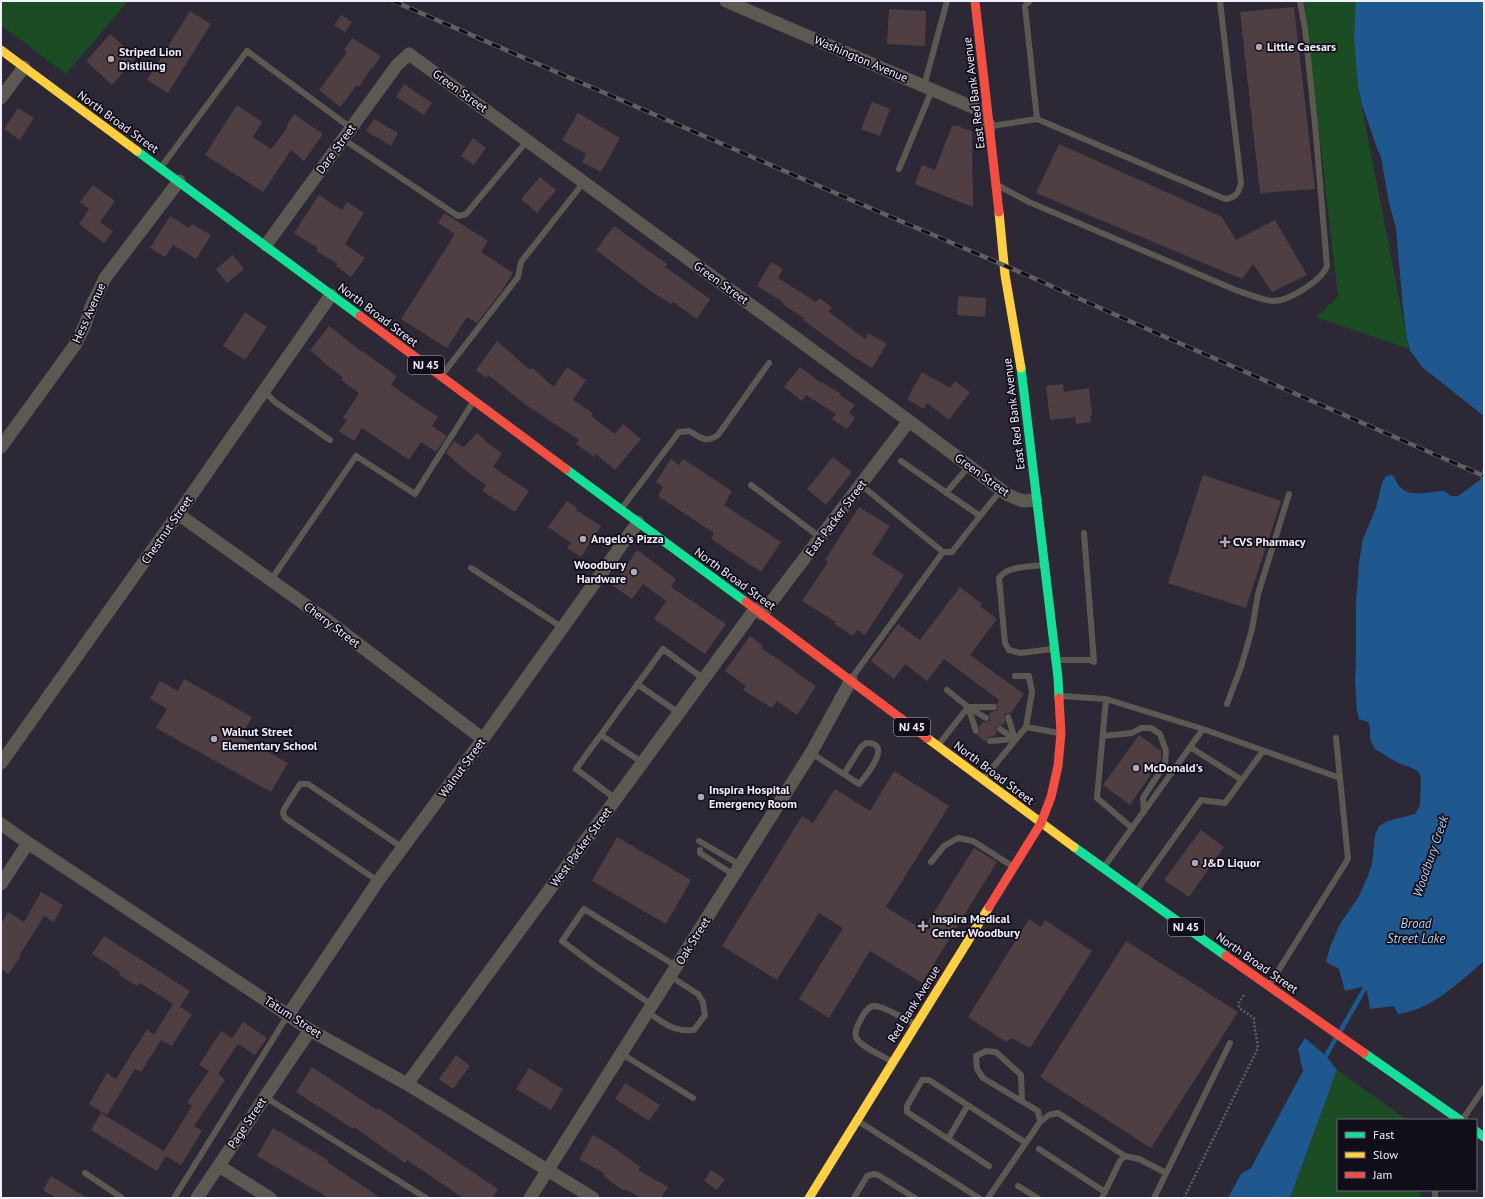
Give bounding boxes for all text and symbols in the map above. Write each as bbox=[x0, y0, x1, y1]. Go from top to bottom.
street label: Washington Avenue bbox=[812, 32, 910, 85]
street label: East Red Bank Avenue bbox=[959, 36, 988, 150]
place label: Little Caesars bbox=[1267, 39, 1336, 54]
marker: Little Caesars bbox=[1254, 42, 1264, 52]
place label: Striped Lion Distilling bbox=[119, 44, 181, 73]
marker: Striped Lion Distilling bbox=[106, 54, 116, 64]
street label: Green Street bbox=[430, 66, 491, 115]
street label: North Broad Street bbox=[75, 87, 162, 156]
street label: Dare Street bbox=[313, 121, 359, 177]
street label: Green Street bbox=[691, 258, 752, 307]
street label: Hess Avenue bbox=[69, 280, 109, 345]
street label: North Broad Street bbox=[335, 280, 421, 350]
road number: NJ 45 bbox=[408, 356, 444, 374]
street label: East Red Bank Avenue bbox=[999, 357, 1028, 471]
street label: Green Street bbox=[952, 450, 1013, 499]
street label: East Packer Street bbox=[802, 476, 869, 559]
street label: Chestnut Street bbox=[138, 493, 196, 567]
place label: Angelo's Pizza bbox=[591, 531, 664, 546]
marker: Angelo's Pizza bbox=[578, 534, 588, 544]
place label: CVS Pharmacy bbox=[1233, 534, 1306, 549]
marker: CVS Pharmacy bbox=[1220, 537, 1230, 547]
street label: North Broad Street bbox=[692, 544, 779, 613]
place label: Woodbury Hardware bbox=[574, 557, 626, 586]
marker: Woodbury Hardware bbox=[629, 567, 639, 577]
street label: Cherry Street bbox=[301, 599, 363, 651]
road number: NJ 45 bbox=[894, 718, 930, 736]
place label: Walnut Street Elementary School bbox=[222, 724, 318, 753]
marker: Walnut Street Elementary School bbox=[209, 734, 219, 744]
street label: Walnut Street bbox=[435, 735, 488, 800]
street label: North Broad Street bbox=[951, 738, 1037, 808]
place label: McDonald's bbox=[1144, 760, 1203, 775]
marker: McDonald's bbox=[1131, 763, 1141, 773]
place label: Inspira Hospital Emergency Room bbox=[709, 782, 797, 811]
marker: Inspira Hospital Emergency Room bbox=[696, 792, 706, 802]
street label: West Packer Street bbox=[547, 804, 615, 890]
water label: Woodbury Creek bbox=[1409, 812, 1453, 899]
place label: J&D Liquor bbox=[1202, 855, 1261, 870]
marker: J&D Liquor bbox=[1190, 858, 1200, 868]
place label: Inspira Medical Center Woodbury bbox=[932, 911, 1020, 940]
street label: Oak Street bbox=[672, 914, 713, 967]
water label: Broad Street Lake bbox=[1387, 915, 1445, 947]
road number: NJ 45 bbox=[1168, 918, 1204, 936]
marker: Inspira Medical Center Woodbury bbox=[917, 920, 929, 932]
street label: North Broad Street bbox=[1213, 929, 1301, 996]
street label: Red Bank Avenue bbox=[884, 963, 943, 1045]
street label: Tatum Street bbox=[262, 992, 325, 1041]
street label: Page Street bbox=[224, 1094, 269, 1151]
legend bbox=[1337, 1119, 1477, 1191]
text: Fast bbox=[1373, 1127, 1394, 1142]
text: Slow bbox=[1373, 1147, 1398, 1162]
text: Jam bbox=[1372, 1167, 1392, 1182]

